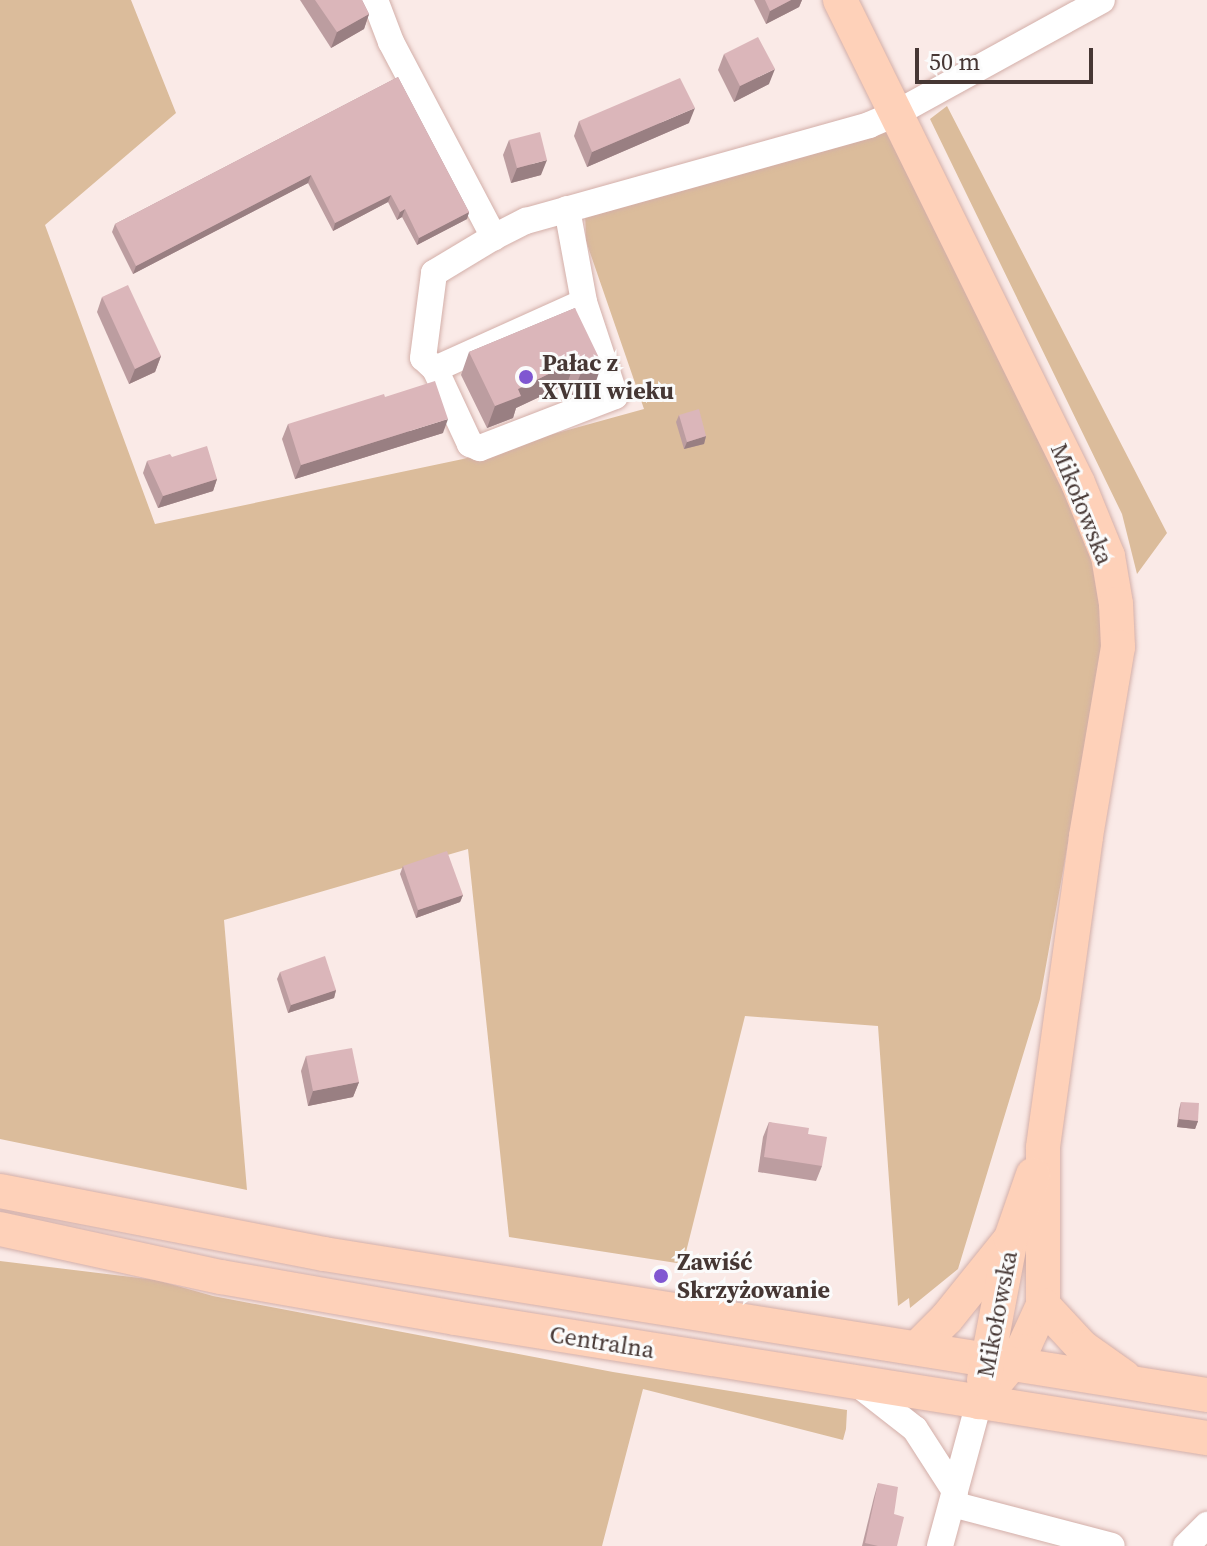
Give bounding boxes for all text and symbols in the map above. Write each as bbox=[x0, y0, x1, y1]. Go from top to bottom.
scale bar bbox=[919, 32, 1097, 82]
text: 50 m bbox=[929, 45, 980, 78]
place label: Pałac z XVIII wieku bbox=[542, 349, 674, 405]
marker: Pałac z XVIII wieku bbox=[517, 368, 535, 386]
street label: Mikołowska bbox=[1045, 439, 1119, 569]
place label: Zawiść Skrzyżowanie bbox=[677, 1248, 830, 1304]
street label: Mikołowska bbox=[971, 1248, 1023, 1380]
marker: Zawiść Skrzyżowanie bbox=[652, 1267, 670, 1285]
street label: Centralna bbox=[548, 1320, 656, 1364]

